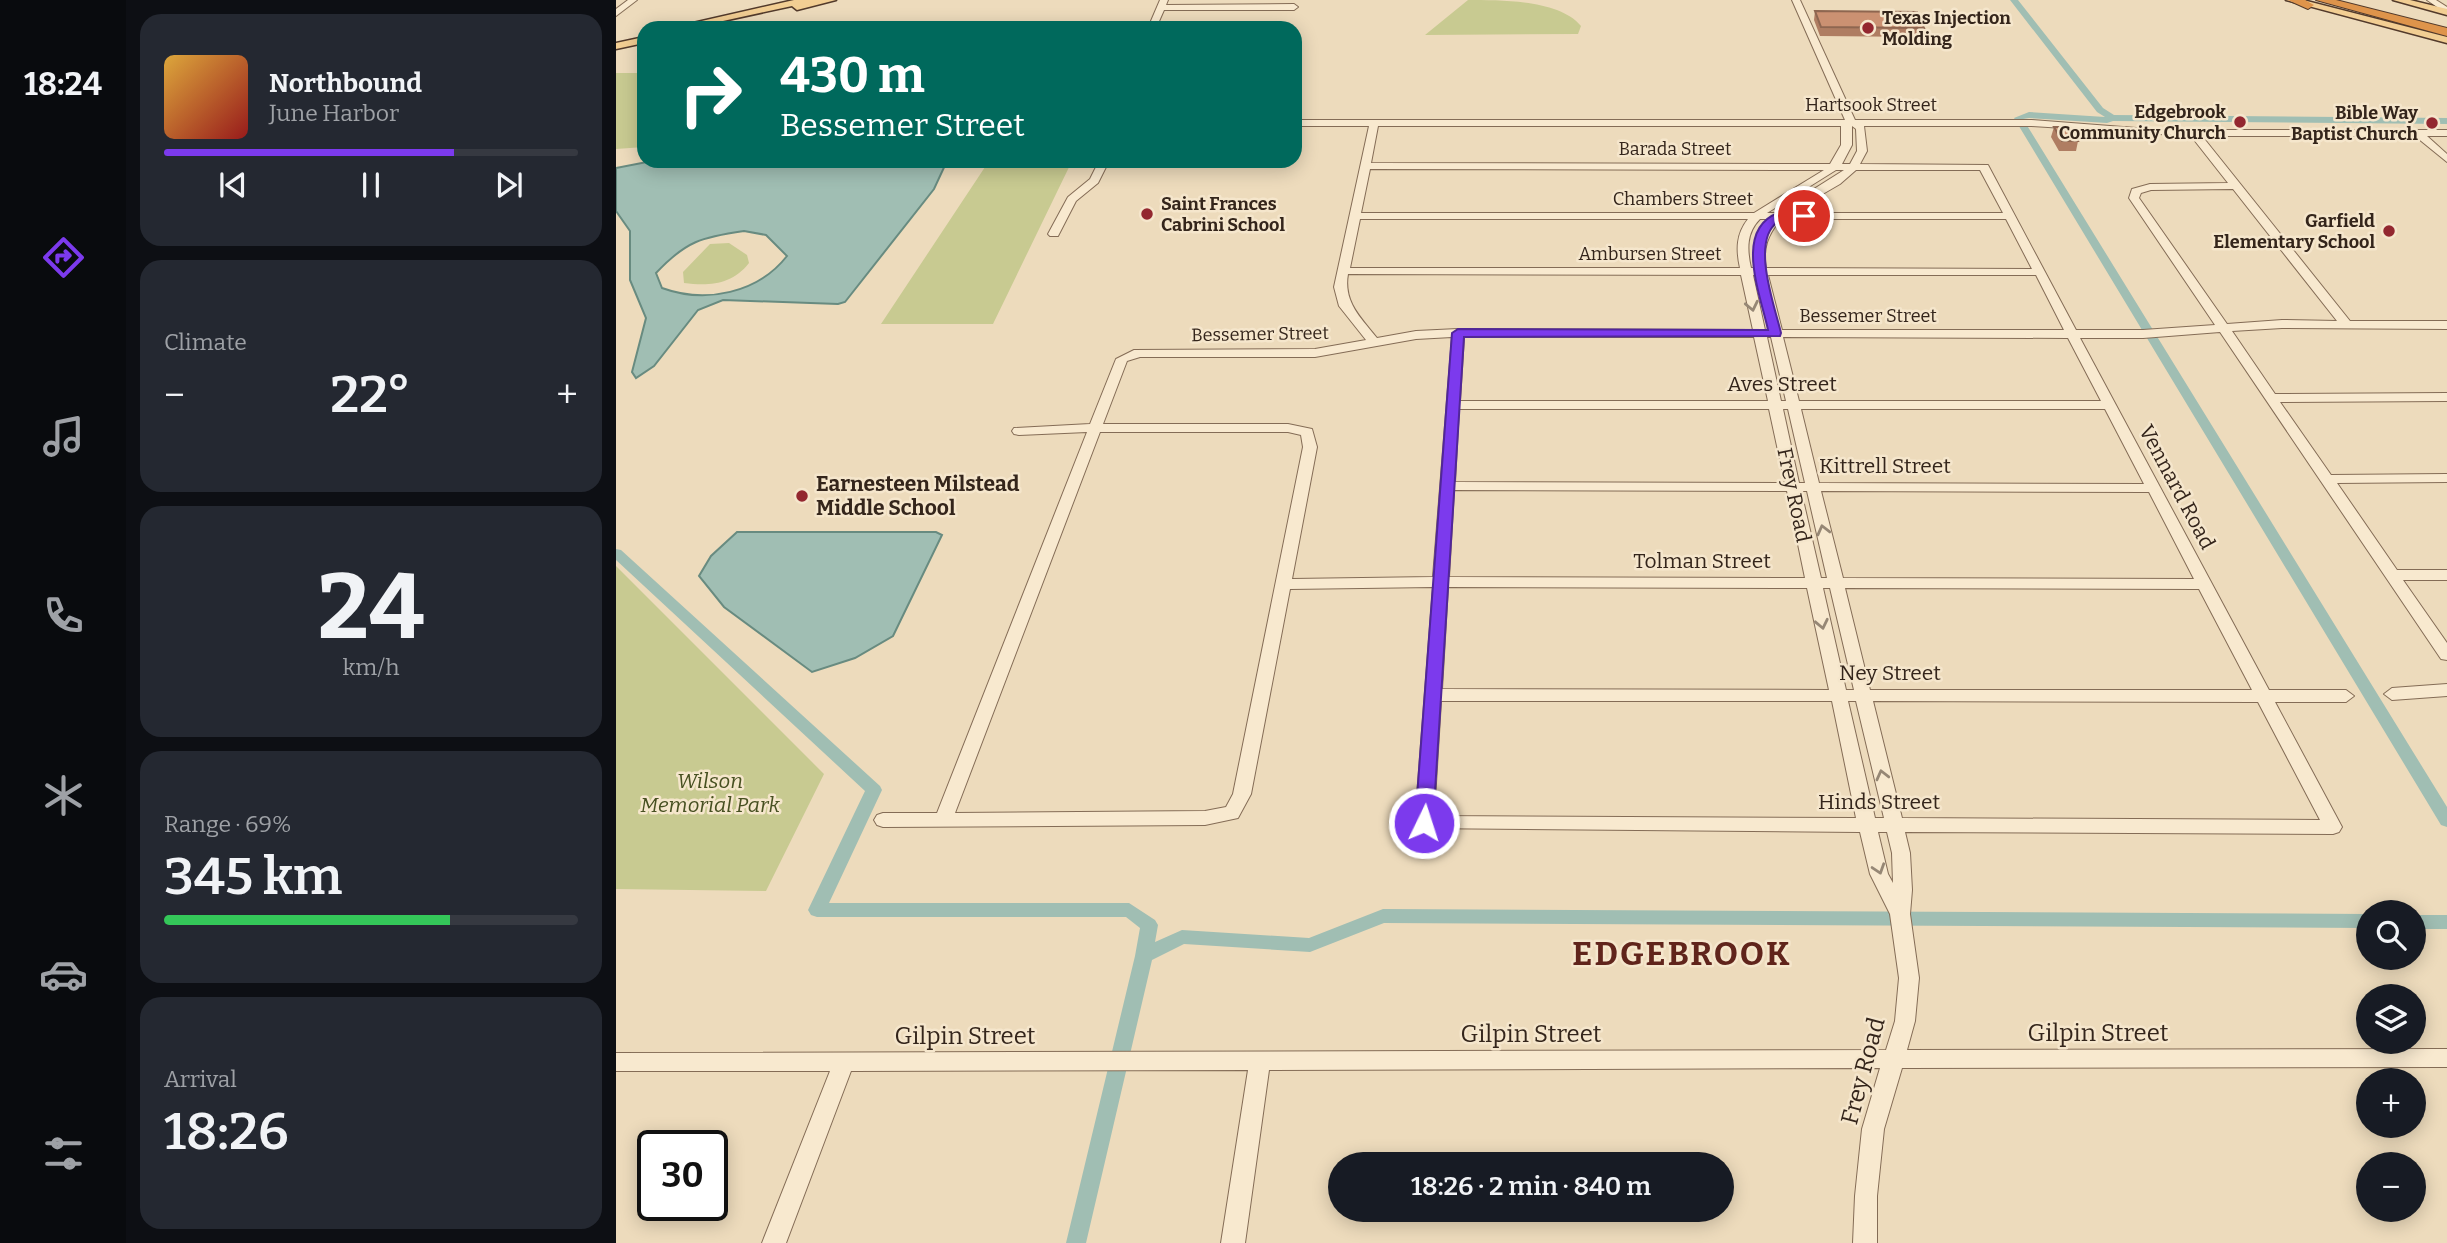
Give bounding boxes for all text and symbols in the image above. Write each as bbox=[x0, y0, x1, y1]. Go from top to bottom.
place label: Texas Injection Molding bbox=[1882, 7, 2011, 50]
marker: Texas Injection Molding bbox=[1860, 20, 1876, 36]
text: 430 m bbox=[780, 46, 925, 105]
icon: right bbox=[665, 49, 756, 140]
text: 18:24 bbox=[24, 65, 102, 103]
text: Northbound bbox=[269, 68, 422, 99]
street label: Hartsook Street bbox=[1805, 94, 1938, 116]
text: June Harbor bbox=[269, 99, 399, 127]
place label: Edgebrook Community Church bbox=[2059, 101, 2227, 144]
place label: Bible Way Baptist Church bbox=[2291, 102, 2419, 145]
text: Bessemer Street bbox=[780, 106, 1025, 144]
marker: Edgebrook Community Church bbox=[2232, 114, 2248, 130]
marker: Bible Way Baptist Church bbox=[2424, 115, 2440, 131]
street label: Barada Street bbox=[1619, 138, 1732, 160]
icon: previous bbox=[214, 166, 252, 204]
icon: pause bbox=[352, 166, 390, 204]
icon: next bbox=[490, 166, 528, 204]
pin bbox=[1774, 186, 1834, 246]
street label: Chambers Street bbox=[1613, 188, 1754, 210]
place label: Saint Frances Cabrini School bbox=[1161, 193, 1285, 236]
icon: arrive bbox=[1785, 197, 1823, 235]
marker: Saint Frances Cabrini School bbox=[1139, 206, 1155, 222]
place label: Garfield Elementary School bbox=[2213, 210, 2375, 253]
marker: Garfield Elementary School bbox=[2381, 223, 2397, 239]
icon: directions bbox=[39, 233, 88, 282]
street label: Ambursen Street bbox=[1578, 243, 1722, 265]
one-way arrow bbox=[1744, 300, 1758, 312]
street label: Bessemer Street bbox=[1799, 305, 1937, 327]
street label: Bessemer Street bbox=[1191, 322, 1330, 346]
text: Climate bbox=[164, 328, 247, 356]
text: 22° bbox=[330, 363, 411, 426]
street label: Aves Street bbox=[1727, 371, 1837, 397]
text: − bbox=[164, 372, 185, 418]
text: + bbox=[556, 372, 578, 418]
icon: music bbox=[39, 412, 88, 461]
street label: Vennard Road bbox=[2133, 420, 2221, 554]
street label: Frey Road bbox=[1771, 445, 1817, 545]
street label: Kittrell Street bbox=[1819, 453, 1951, 479]
place label: Earnesteen Milstead Middle School bbox=[816, 471, 1020, 521]
marker: Earnesteen Milstead Middle School bbox=[794, 488, 810, 504]
one-way arrow bbox=[1817, 524, 1831, 536]
street label: Tolman Street bbox=[1633, 548, 1771, 574]
text: 24 bbox=[318, 553, 424, 662]
icon: phone bbox=[39, 591, 88, 640]
one-way arrow bbox=[1814, 618, 1829, 630]
text: km/h bbox=[343, 653, 399, 681]
street label: Ney Street bbox=[1839, 660, 1941, 686]
park label: Wilson Memorial Park bbox=[640, 768, 780, 818]
one-way arrow bbox=[1876, 769, 1890, 781]
icon: climate bbox=[39, 771, 88, 820]
position arrow bbox=[1387, 786, 1461, 860]
street label: Hinds Street bbox=[1818, 789, 1941, 815]
text: Range · 69% bbox=[164, 810, 292, 838]
text: 345 km bbox=[164, 845, 342, 908]
one-way arrow bbox=[1870, 863, 1885, 875]
map controls bbox=[2356, 900, 2426, 1222]
button: search bbox=[2356, 900, 2426, 970]
district label: EDGEBROOK bbox=[1572, 934, 1792, 974]
icon: car bbox=[39, 950, 88, 999]
button: layers bbox=[2356, 984, 2426, 1054]
street label: Frey Road bbox=[1835, 1014, 1891, 1128]
street label: Gilpin Street bbox=[2028, 1019, 2169, 1047]
street label: Gilpin Street bbox=[1461, 1020, 1602, 1048]
street label: Gilpin Street bbox=[895, 1022, 1036, 1050]
text: Arrival bbox=[164, 1065, 237, 1093]
button: + bbox=[2356, 1068, 2426, 1138]
text: 18:26 bbox=[164, 1100, 289, 1163]
icon: filters bbox=[39, 1129, 88, 1178]
speed limit sign: 30 bbox=[637, 1130, 728, 1221]
button: − bbox=[2356, 1152, 2426, 1222]
text: 18:26 · 2 min · 840 m bbox=[1411, 1171, 1651, 1202]

